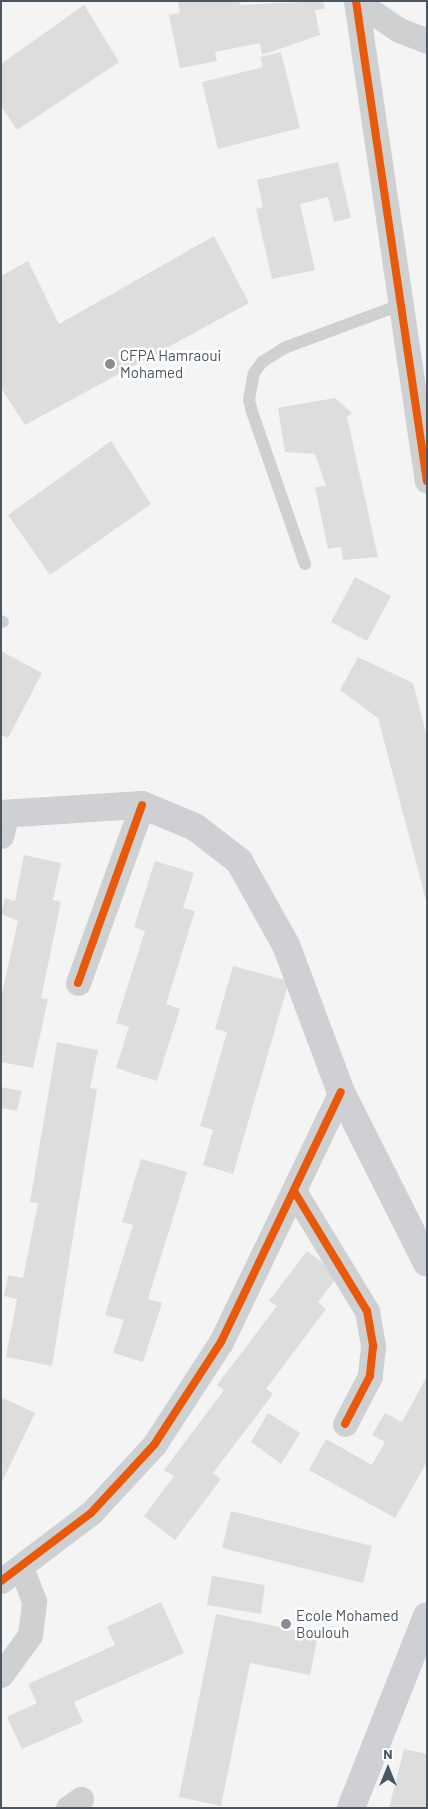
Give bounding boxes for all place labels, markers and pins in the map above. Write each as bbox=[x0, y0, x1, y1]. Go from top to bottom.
place label: CFPA Hamraoui Mohamed bbox=[120, 346, 221, 381]
marker: CFPA Hamraoui Mohamed bbox=[104, 358, 116, 370]
place label: Ecole Mohamed Boulouh bbox=[296, 1606, 399, 1641]
marker: Ecole Mohamed Boulouh bbox=[280, 1618, 292, 1630]

